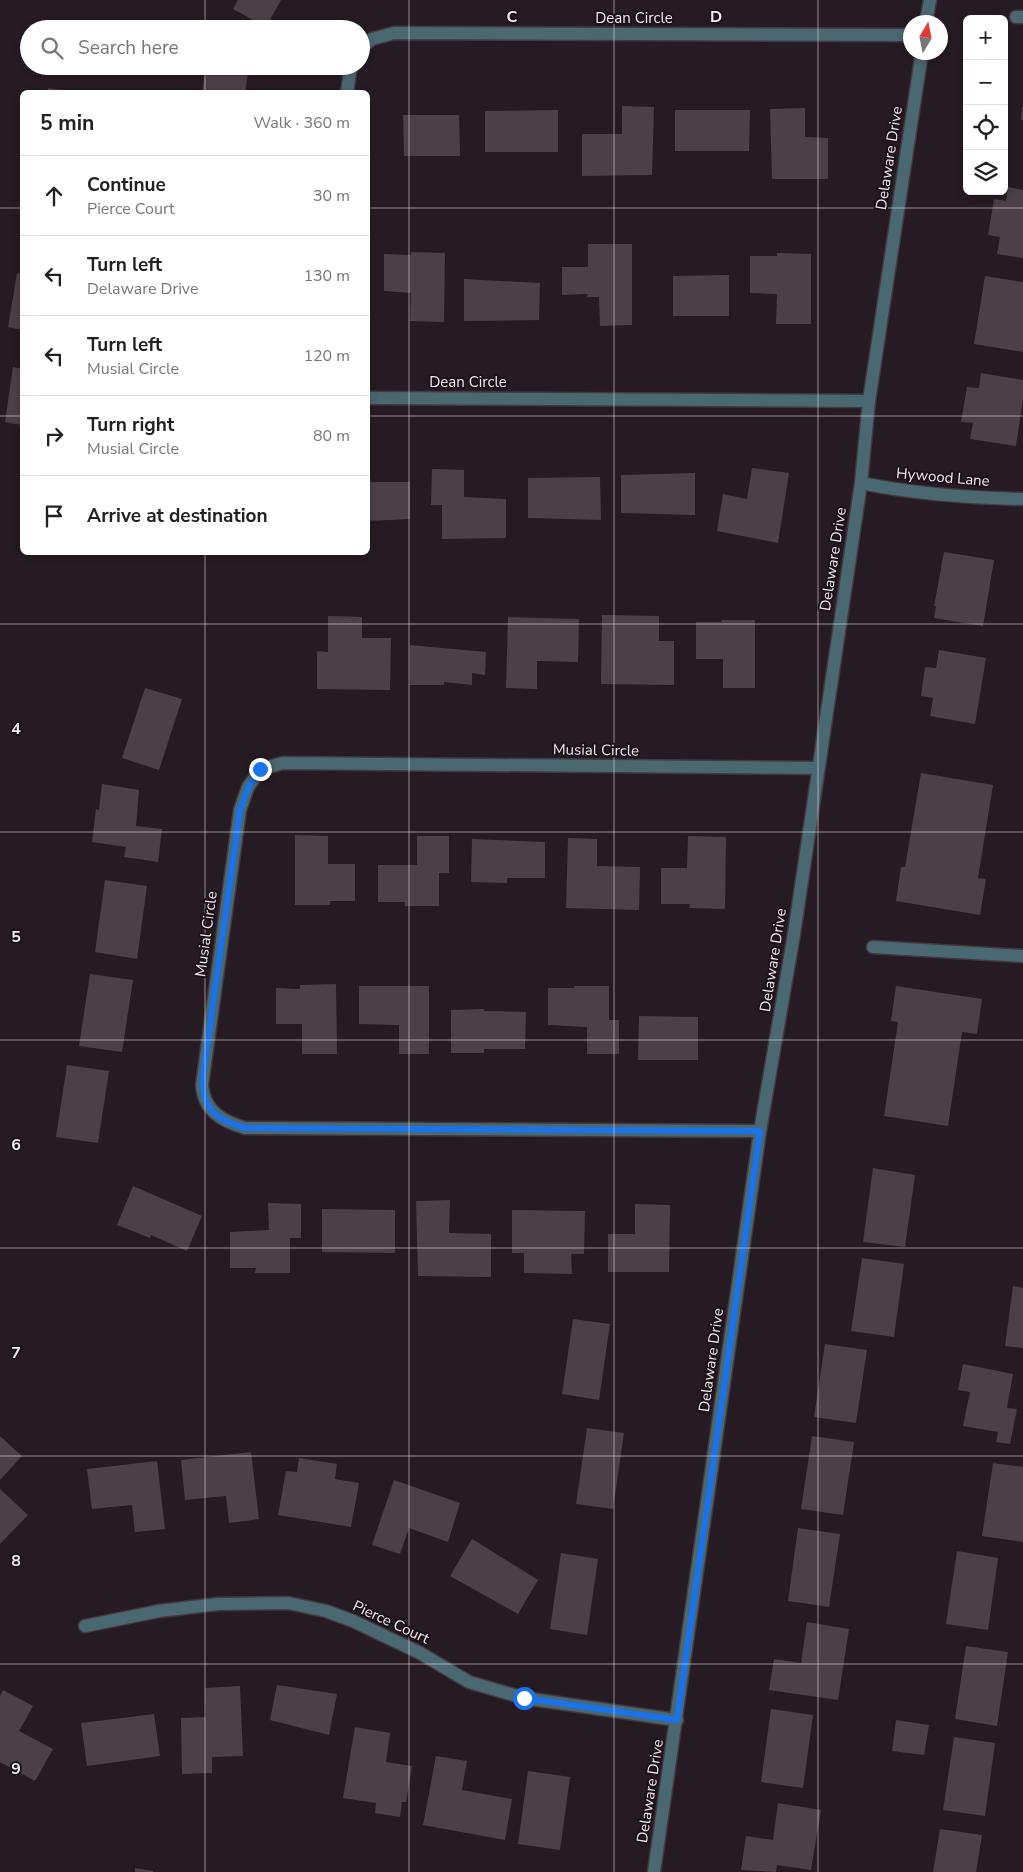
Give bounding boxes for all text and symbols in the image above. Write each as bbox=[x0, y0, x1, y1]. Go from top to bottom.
text: C bbox=[507, 6, 518, 28]
text: D bbox=[710, 6, 722, 28]
street label: Dean Circle bbox=[595, 8, 673, 28]
north arrow bbox=[903, 15, 948, 60]
map controls bbox=[963, 15, 1008, 195]
button: + bbox=[963, 15, 1008, 60]
search box bbox=[20, 20, 370, 75]
icon: search bbox=[38, 34, 66, 62]
text: Search here bbox=[78, 35, 179, 61]
button: − bbox=[963, 60, 1008, 105]
street label: Delaware Drive bbox=[871, 105, 907, 211]
button: locate bbox=[963, 105, 1008, 150]
text: 5 min bbox=[40, 109, 94, 137]
text: Walk · 360 m bbox=[254, 112, 350, 134]
button: layers bbox=[963, 150, 1008, 195]
text: Continue bbox=[87, 172, 166, 198]
icon: ahead bbox=[40, 182, 68, 210]
text: 30 m bbox=[313, 185, 350, 207]
text: Pierce Court bbox=[87, 198, 175, 220]
text: Turn left bbox=[87, 252, 162, 278]
icon: left bbox=[40, 262, 68, 290]
text: 130 m bbox=[303, 265, 350, 287]
text: Delaware Drive bbox=[87, 278, 199, 300]
text: Turn left bbox=[87, 332, 162, 358]
icon: left bbox=[40, 342, 68, 370]
text: 120 m bbox=[303, 345, 350, 367]
text: Musial Circle bbox=[87, 358, 179, 380]
street label: Dean Circle bbox=[429, 372, 507, 392]
text: Turn right bbox=[87, 412, 174, 438]
icon: right bbox=[40, 422, 68, 450]
text: 80 m bbox=[313, 425, 350, 447]
text: Musial Circle bbox=[87, 438, 179, 460]
street label: Hywood Lane bbox=[895, 463, 991, 491]
icon: arrive bbox=[40, 502, 68, 530]
text: Arrive at destination bbox=[87, 503, 268, 529]
street label: Delaware Drive bbox=[815, 506, 851, 612]
text: 4 bbox=[11, 718, 21, 740]
street label: Musial Circle bbox=[553, 739, 639, 761]
route end bbox=[249, 758, 272, 781]
street label: Musial Circle bbox=[190, 890, 222, 978]
street label: Delaware Drive bbox=[755, 907, 791, 1013]
text: 5 bbox=[11, 926, 21, 948]
text: 6 bbox=[11, 1134, 21, 1156]
street label: Delaware Drive bbox=[694, 1307, 728, 1413]
text: 7 bbox=[11, 1342, 21, 1364]
text: 8 bbox=[11, 1550, 21, 1572]
street label: Pierce Court bbox=[350, 1596, 433, 1649]
route start bbox=[513, 1687, 536, 1710]
street label: Delaware Drive bbox=[632, 1738, 668, 1844]
text: 9 bbox=[11, 1758, 21, 1780]

